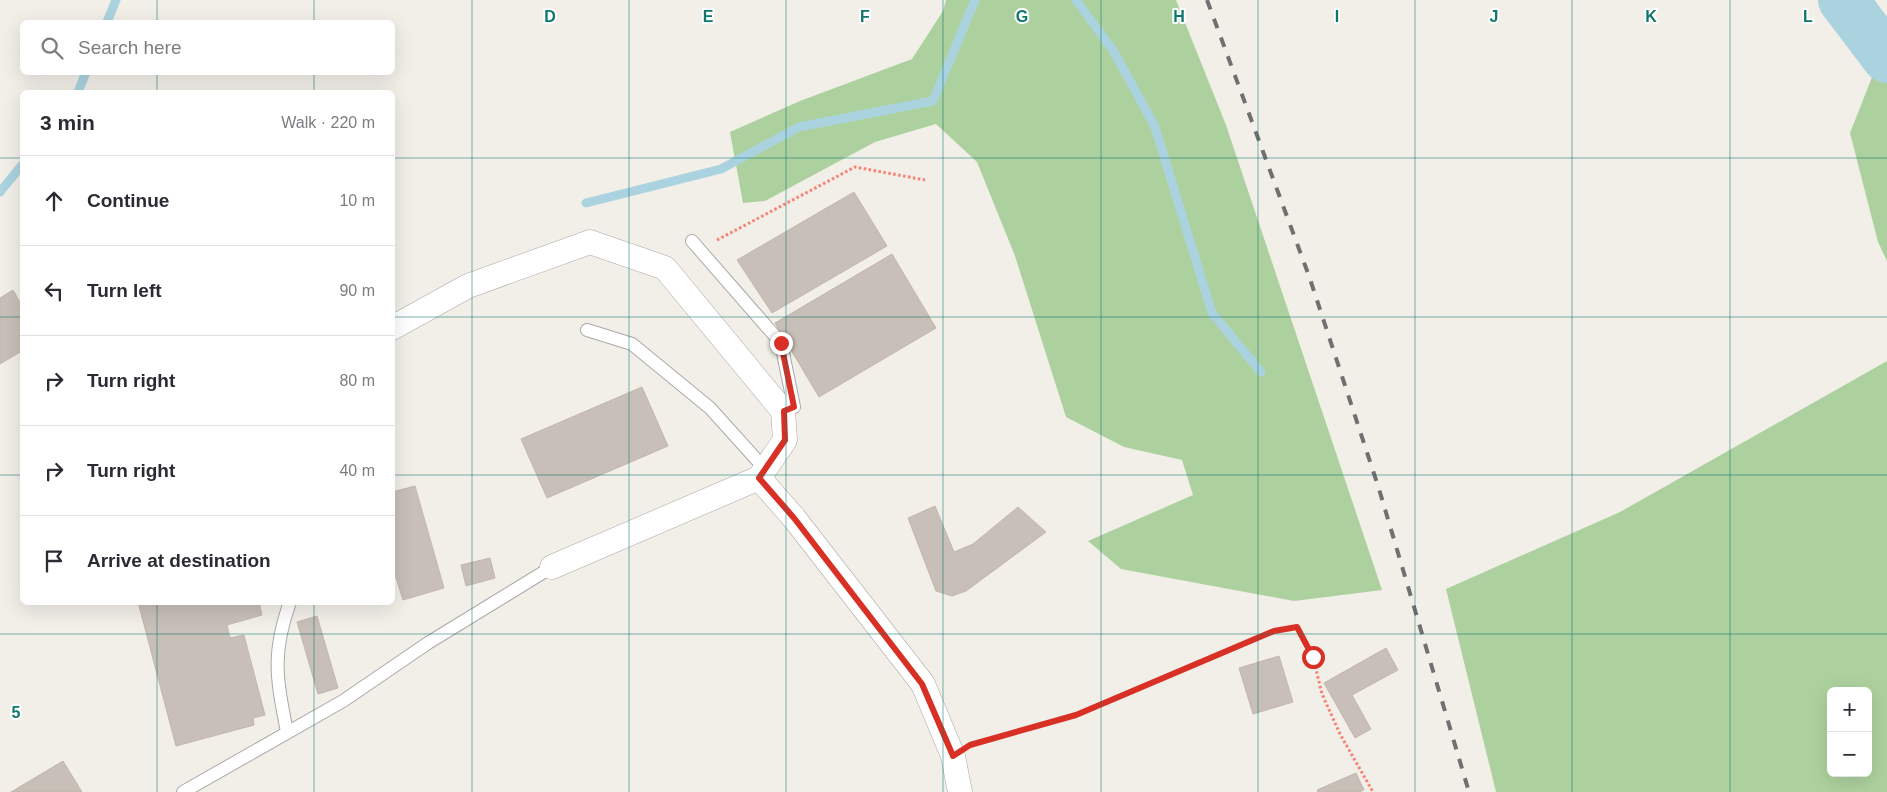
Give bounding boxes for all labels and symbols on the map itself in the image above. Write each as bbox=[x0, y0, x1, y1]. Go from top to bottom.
text: D bbox=[544, 8, 556, 25]
text: E bbox=[703, 8, 714, 25]
text: F bbox=[860, 8, 870, 25]
text: G bbox=[1016, 8, 1028, 25]
text: H bbox=[1173, 8, 1185, 25]
text: I bbox=[1335, 8, 1339, 25]
text: J bbox=[1490, 8, 1498, 25]
text: K bbox=[1645, 8, 1657, 25]
text: L bbox=[1803, 8, 1813, 25]
route end bbox=[770, 332, 793, 355]
route start bbox=[1302, 646, 1325, 669]
text: 5 bbox=[12, 704, 21, 721]

